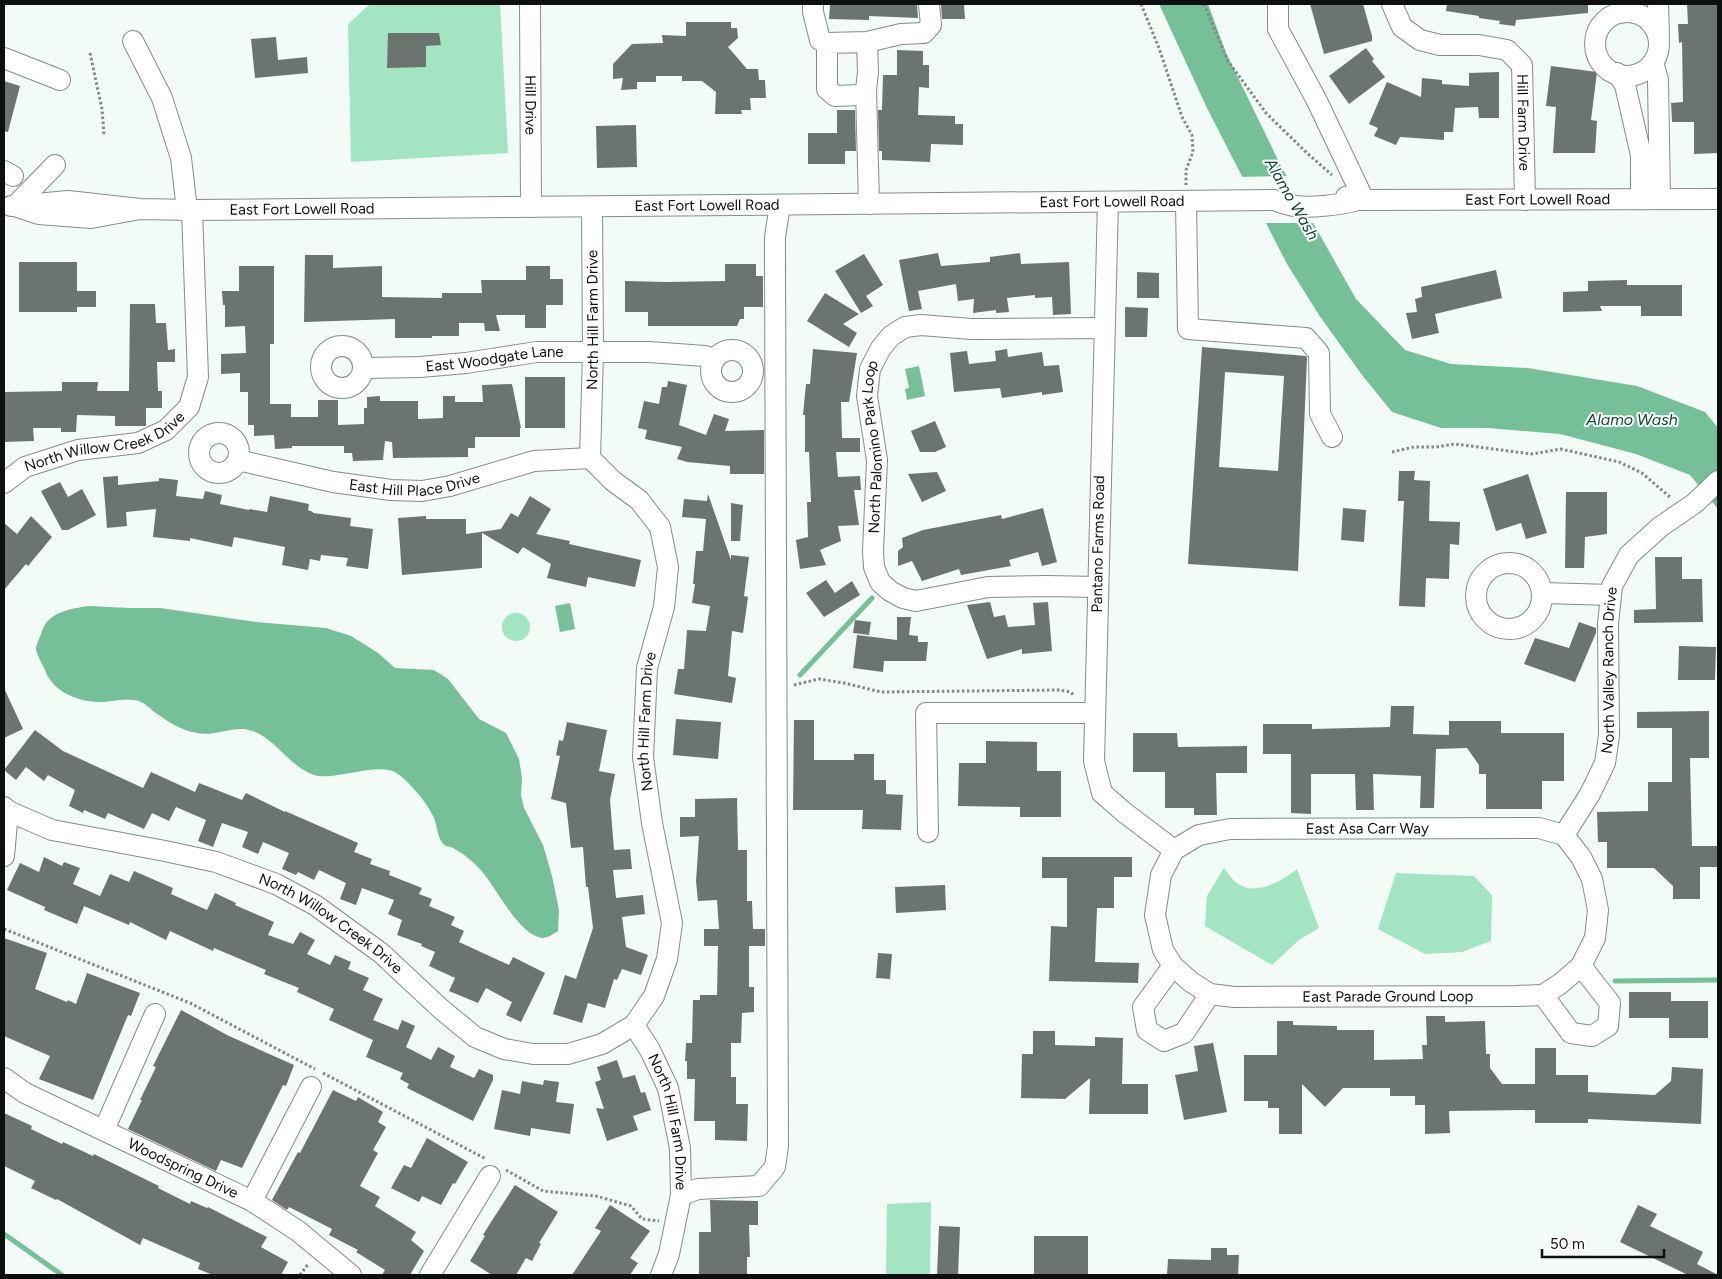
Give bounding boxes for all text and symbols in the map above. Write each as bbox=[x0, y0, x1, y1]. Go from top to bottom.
street label: Hill Farm Drive bbox=[1513, 74, 1533, 171]
street label: Hill Drive bbox=[521, 75, 540, 135]
water label: Alamo Wash bbox=[1260, 154, 1323, 243]
street label: East Fort Lowell Road bbox=[1465, 190, 1610, 209]
street label: East Fort Lowell Road bbox=[1039, 192, 1185, 211]
street label: East Fort Lowell Road bbox=[634, 196, 780, 215]
street label: East Fort Lowell Road bbox=[229, 199, 375, 219]
street label: North Hill Farm Drive bbox=[583, 250, 602, 390]
street label: East Woodgate Lane bbox=[425, 343, 563, 375]
street label: North Palomino Park Loop bbox=[858, 357, 886, 534]
street label: North Willow Creek Drive bbox=[22, 408, 188, 476]
water label: Alamo Wash bbox=[1585, 410, 1678, 429]
street label: East Hill Place Drive bbox=[348, 469, 482, 500]
street label: Pantano Farms Road bbox=[1088, 475, 1108, 613]
street label: North Valley Ranch Drive bbox=[1597, 586, 1621, 755]
street label: North Hill Farm Drive bbox=[634, 650, 660, 793]
street label: East Asa Carr Way bbox=[1306, 819, 1429, 838]
street label: North Willow Creek Drive bbox=[257, 870, 406, 978]
street label: East Parade Ground Loop bbox=[1302, 987, 1474, 1006]
street label: North Hill Farm Drive bbox=[644, 1051, 690, 1190]
street label: Woodspring Drive bbox=[125, 1134, 241, 1202]
scale bar bbox=[1542, 1226, 1664, 1258]
text: 50 m bbox=[1550, 1235, 1585, 1253]

